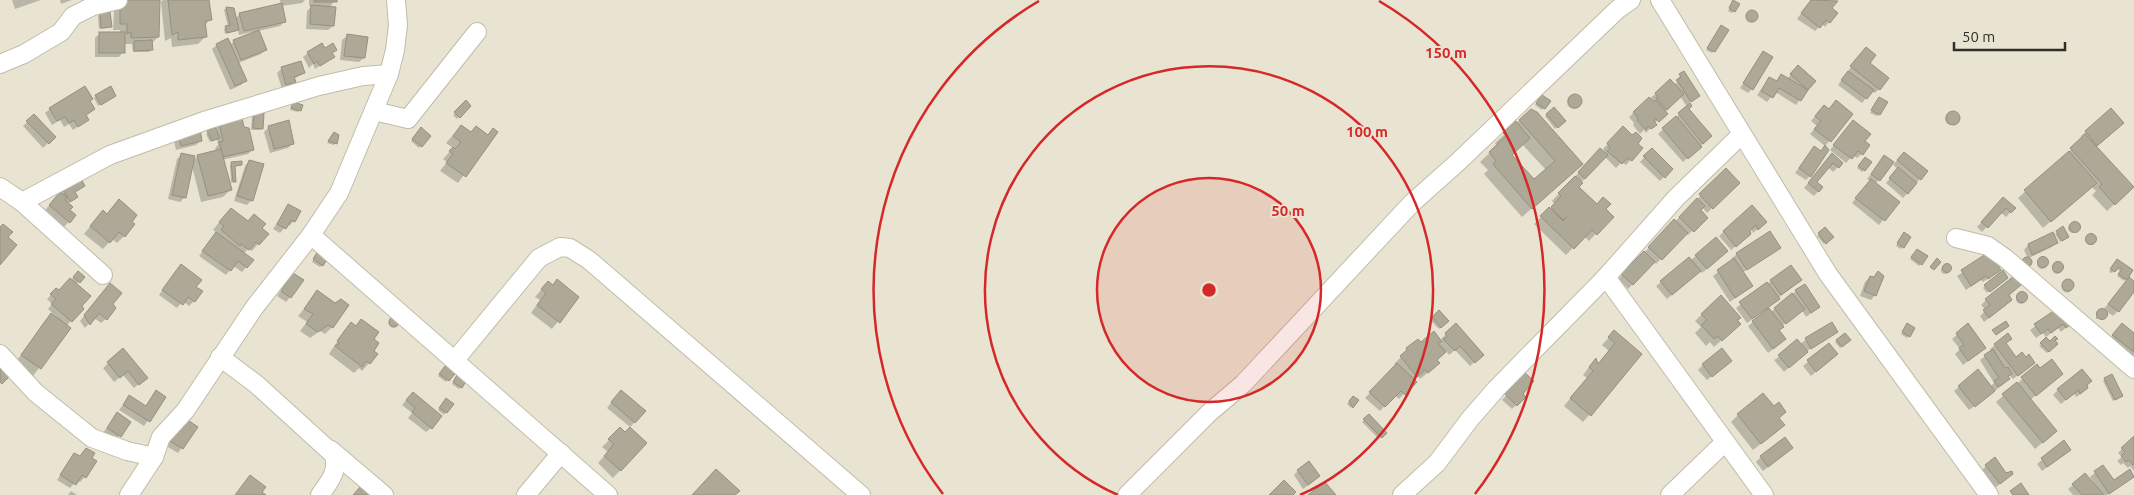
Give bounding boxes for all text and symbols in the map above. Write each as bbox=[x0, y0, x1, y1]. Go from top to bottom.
scale bar bbox=[1954, 20, 2065, 52]
text: 50 m bbox=[1962, 28, 1995, 45]
text: 150 m bbox=[1425, 44, 1467, 61]
text: 100 m bbox=[1346, 123, 1388, 140]
text: 50 m bbox=[1271, 202, 1305, 219]
centre of rings bbox=[1200, 281, 1218, 299]

